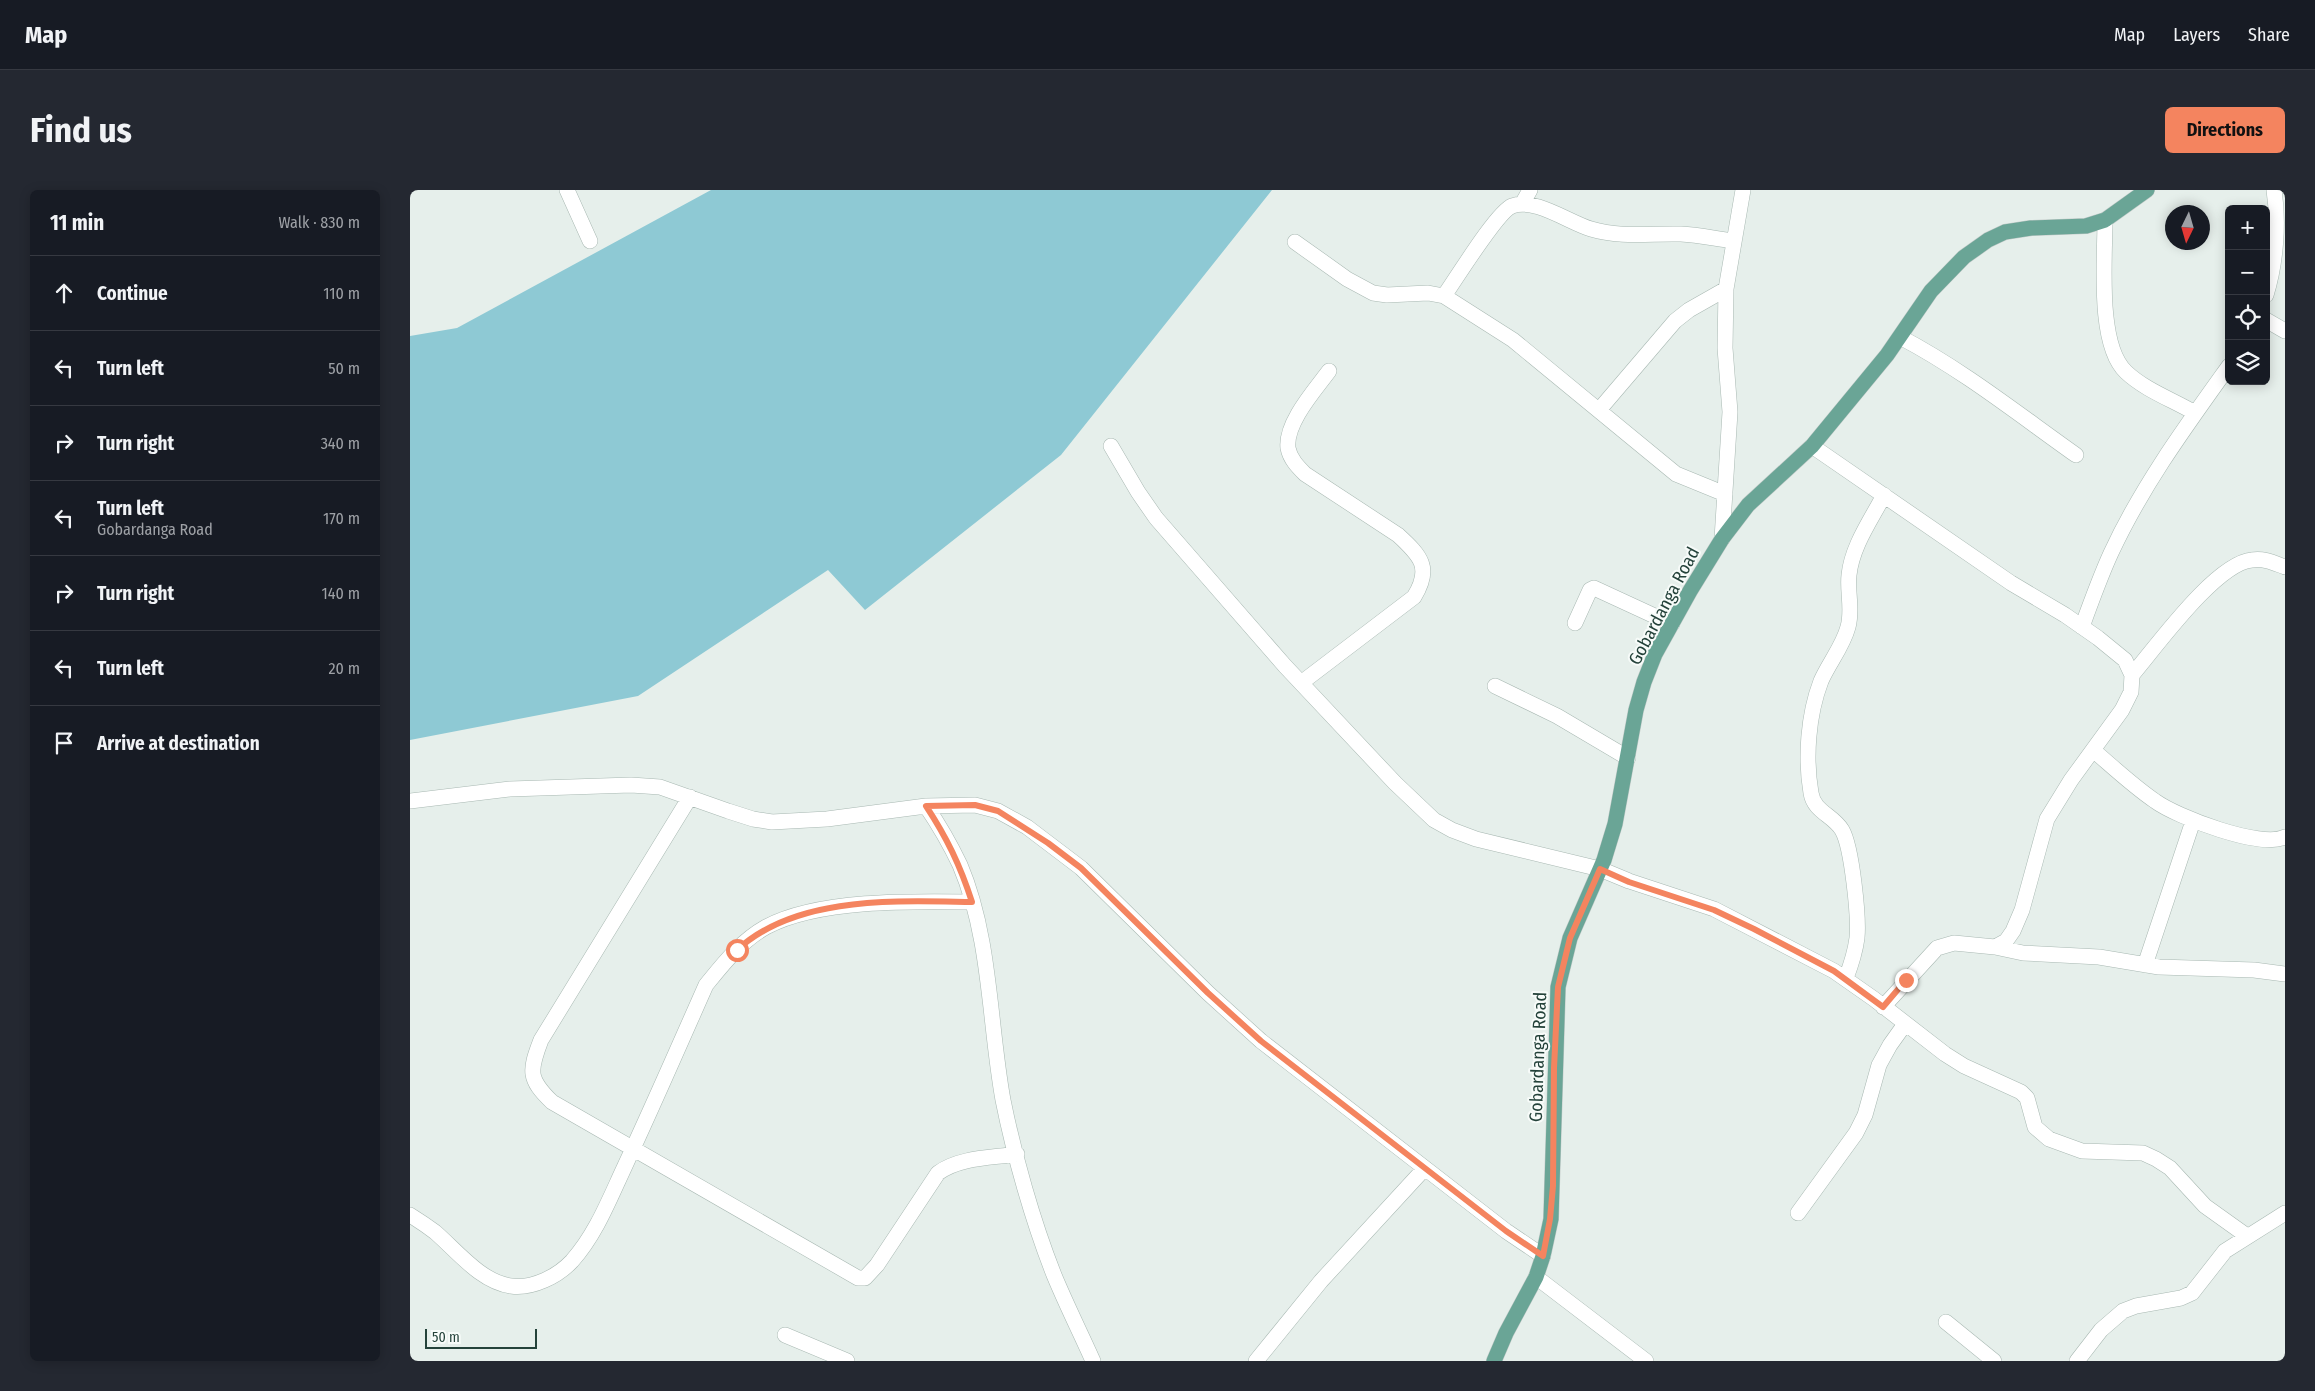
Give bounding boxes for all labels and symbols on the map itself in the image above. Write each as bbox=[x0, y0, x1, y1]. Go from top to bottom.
north arrow bbox=[2165, 205, 2210, 250]
street label: Gobardanga Road bbox=[1624, 543, 1704, 669]
route start bbox=[726, 939, 749, 962]
route end bbox=[1895, 969, 1918, 992]
street label: Gobardanga Road bbox=[1525, 992, 1551, 1122]
scale bar bbox=[425, 1326, 538, 1349]

